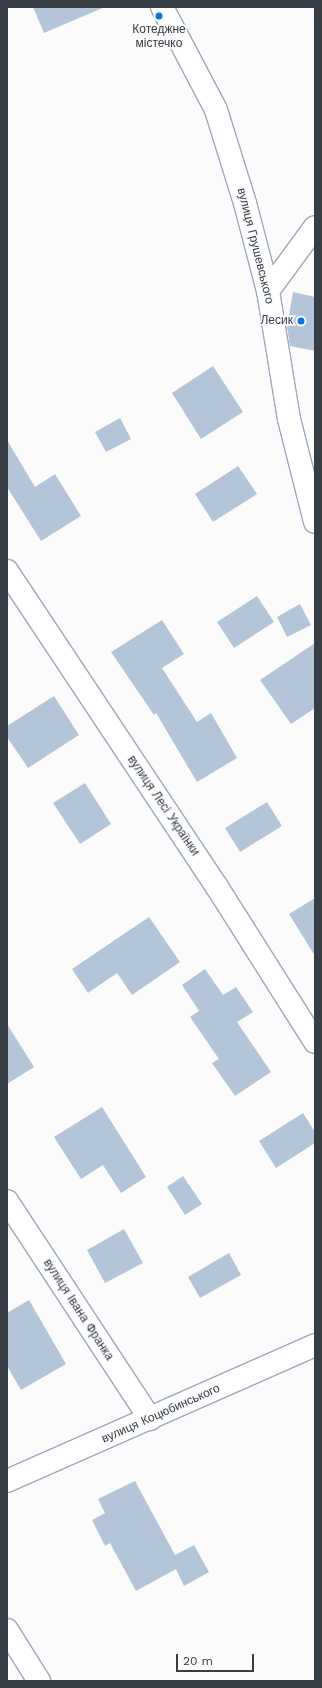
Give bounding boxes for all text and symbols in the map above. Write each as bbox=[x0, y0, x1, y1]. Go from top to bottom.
marker: Котеджне містечко bbox=[154, 11, 164, 21]
place label: Котеджне містечко bbox=[132, 23, 186, 51]
street label: вулиця Грушевського bbox=[234, 187, 276, 305]
place label: Лесик bbox=[260, 314, 293, 328]
marker: Лесик bbox=[296, 316, 306, 326]
street label: вулиця Лесі Українки bbox=[124, 753, 202, 859]
street label: вулиця Івана Франка bbox=[40, 1257, 116, 1363]
street label: вулиця Коцюбинського bbox=[100, 1381, 222, 1447]
scale bar bbox=[178, 1646, 256, 1672]
text: 20 m bbox=[183, 1654, 213, 1668]

